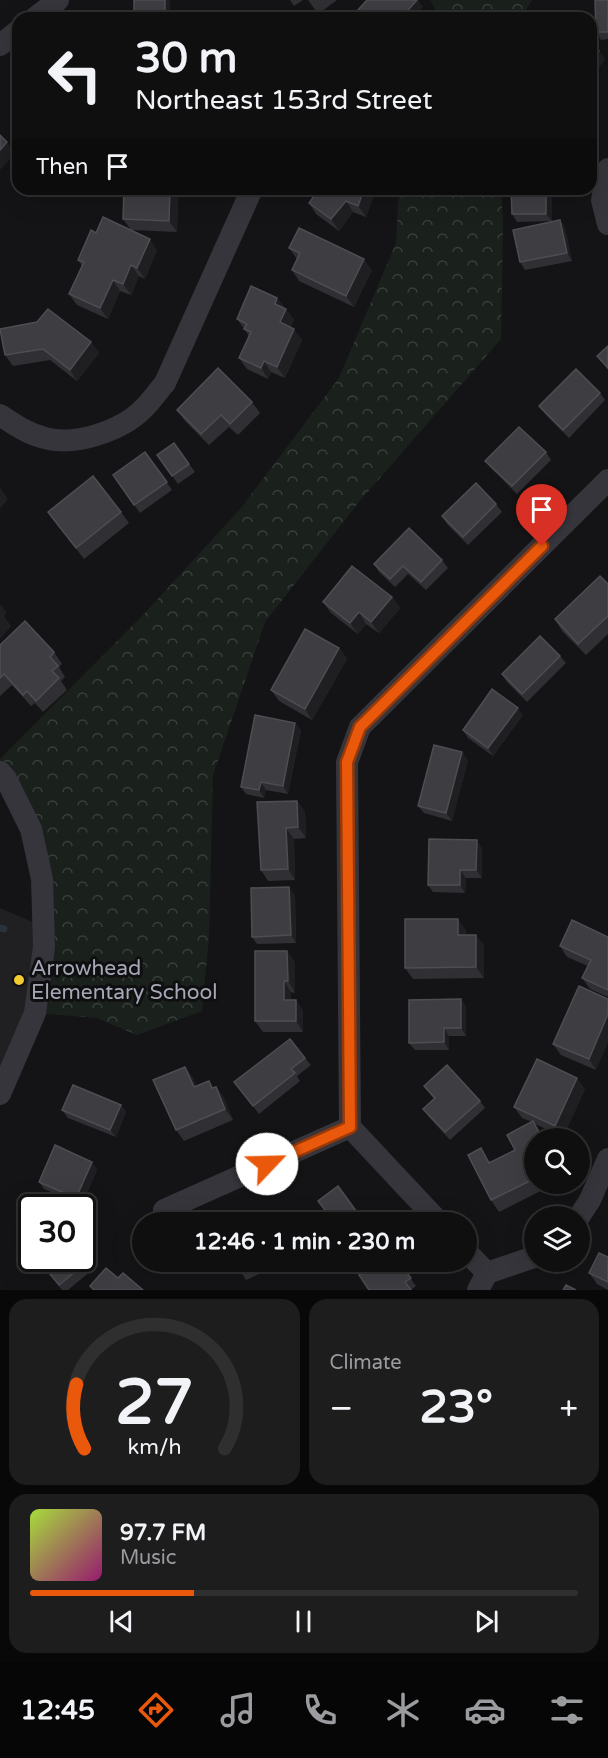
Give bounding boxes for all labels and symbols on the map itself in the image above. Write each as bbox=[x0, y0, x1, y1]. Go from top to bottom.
pin bbox=[516, 484, 567, 546]
place label: Arrowhead Elementary School bbox=[31, 956, 218, 1005]
marker: Arrowhead Elementary School bbox=[12, 973, 26, 987]
position arrow bbox=[235, 1132, 299, 1196]
speed limit sign: 30 bbox=[18, 1194, 96, 1272]

